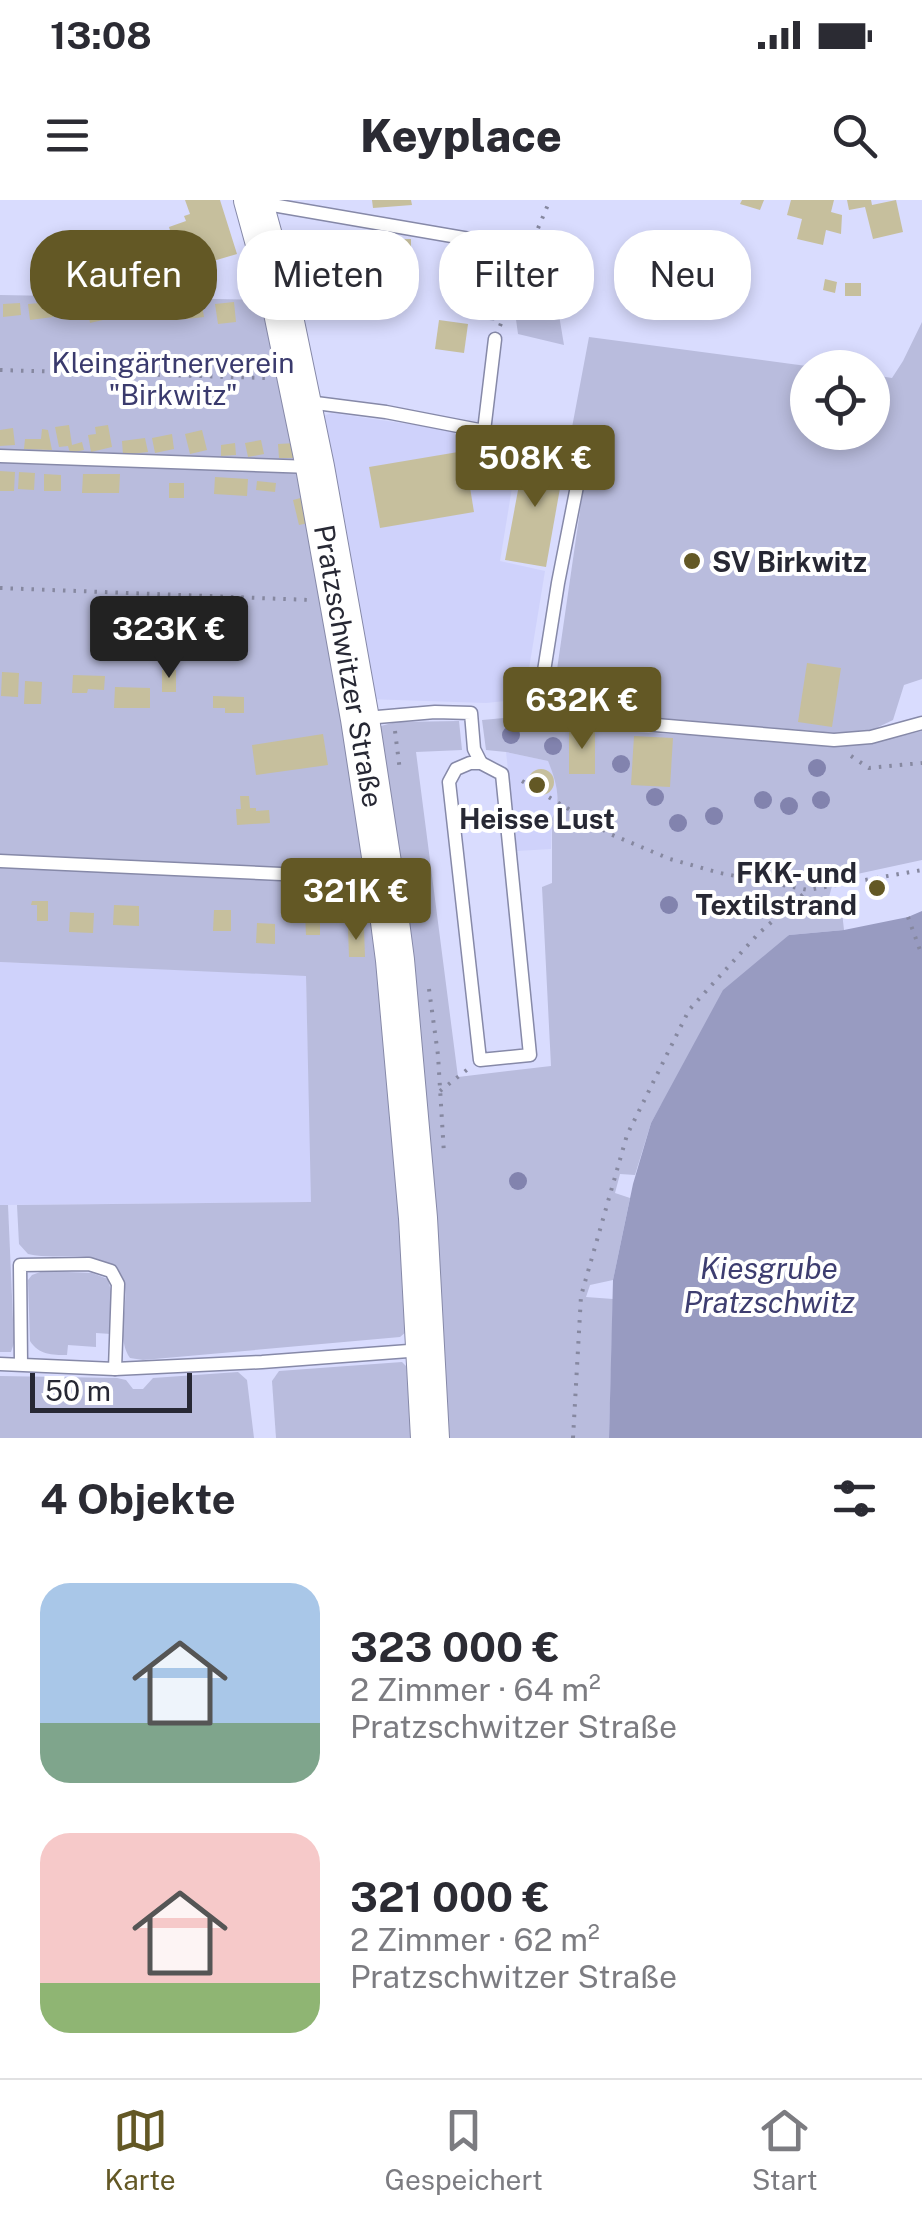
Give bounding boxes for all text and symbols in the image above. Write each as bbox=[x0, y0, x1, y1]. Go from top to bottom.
text: 13:08 bbox=[50, 13, 152, 58]
icon: menu bbox=[40, 108, 95, 163]
icon: search bbox=[827, 108, 882, 163]
text: Keyplace bbox=[360, 109, 562, 162]
chip: Kaufen bbox=[30, 230, 217, 320]
chip: Mieten bbox=[237, 230, 419, 320]
chip: Filter bbox=[439, 230, 594, 320]
chip: Neu bbox=[614, 230, 751, 320]
park label: Kleingärtnerverein "Birkwitz" bbox=[52, 346, 294, 411]
map controls bbox=[790, 350, 890, 450]
button: locate bbox=[790, 350, 890, 450]
pin: 508K € bbox=[454, 425, 616, 510]
text: 508K € bbox=[478, 439, 592, 476]
street label: Pratzschwitzer Straße bbox=[308, 522, 390, 810]
place label: SV Birkwitz bbox=[712, 545, 867, 578]
marker: SV Birkwitz bbox=[681, 550, 703, 572]
pin: 323K € bbox=[88, 596, 250, 681]
text: 323K € bbox=[112, 610, 226, 647]
pin: 632K € bbox=[501, 667, 663, 752]
text: 632K € bbox=[525, 681, 639, 718]
marker: Heisse Lust bbox=[526, 774, 548, 796]
place label: Heisse Lust bbox=[459, 802, 615, 835]
place label: FKK- und Textilstrand bbox=[695, 856, 857, 921]
pin: 321K € bbox=[275, 858, 437, 943]
text: 321K € bbox=[303, 872, 409, 909]
marker: FKK- und Textilstrand bbox=[866, 877, 888, 899]
water label: Kiesgrube Pratzschwitz bbox=[683, 1250, 855, 1320]
scale bar bbox=[30, 1368, 192, 1412]
text: 50 m bbox=[45, 1374, 111, 1407]
icon: filters bbox=[827, 1471, 882, 1526]
text: 4 Objekte bbox=[40, 1474, 236, 1523]
text: 323 000 € bbox=[350, 1622, 560, 1671]
icon: home bbox=[120, 1623, 240, 1743]
text: 2 Zimmer · 64 m² bbox=[350, 1671, 601, 1708]
text: Pratzschwitzer Straße bbox=[350, 1708, 677, 1745]
text: 321 000 € bbox=[350, 1872, 550, 1921]
icon: home bbox=[120, 1873, 240, 1993]
text: 2 Zimmer · 62 m² bbox=[350, 1921, 600, 1958]
text: Pratzschwitzer Straße bbox=[350, 1958, 677, 1995]
tab: Karte bbox=[104, 2103, 176, 2196]
tab: Gespeichert bbox=[384, 2103, 543, 2196]
tab: Start bbox=[752, 2103, 818, 2196]

